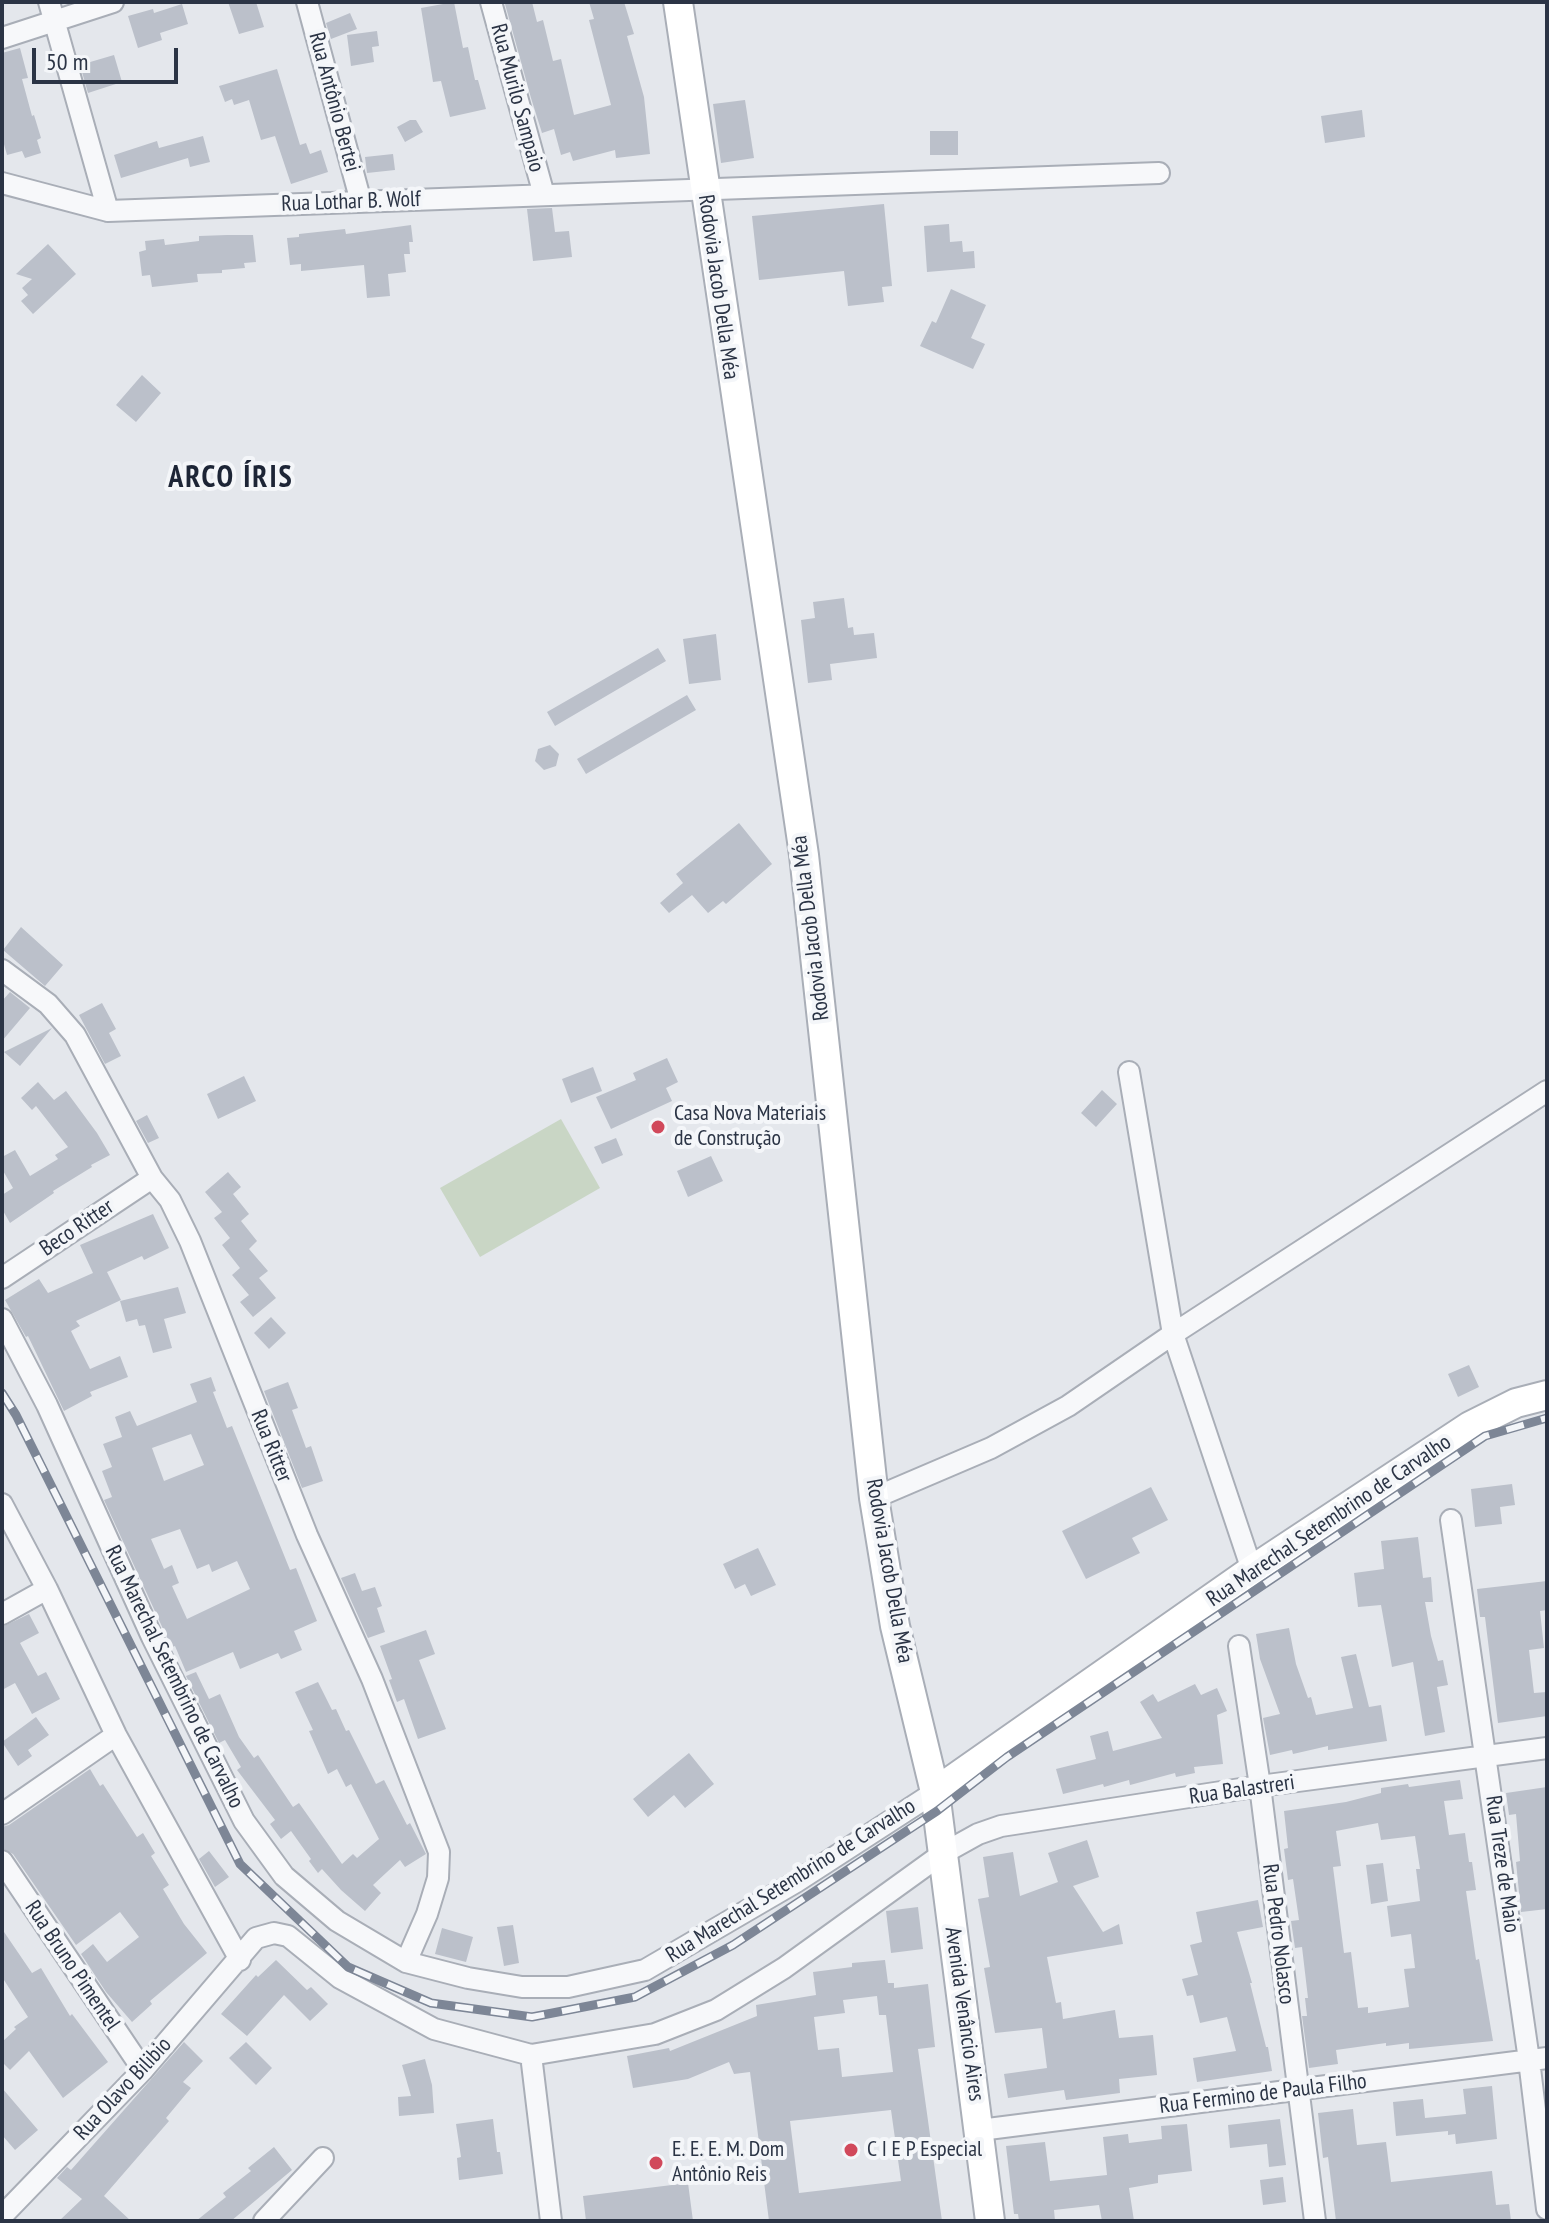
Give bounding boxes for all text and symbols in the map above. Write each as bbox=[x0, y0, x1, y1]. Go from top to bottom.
street label: Rua Murilo Sampaio bbox=[485, 21, 549, 175]
street label: Rua Antônio Bertei bbox=[303, 29, 365, 175]
scale bar bbox=[36, 32, 182, 82]
text: 50 m bbox=[46, 46, 88, 77]
street label: Rua Lothar B. Wolf bbox=[281, 186, 421, 218]
street label: Rodovia Jacob Della Méa bbox=[692, 193, 744, 381]
district label: ARCO ÍRIS bbox=[168, 460, 294, 496]
street label: Rodovia Jacob Della Méa bbox=[787, 834, 835, 1022]
place label: Casa Nova Materiais de Construção bbox=[674, 1101, 826, 1152]
marker: Casa Nova Materiais de Construção bbox=[649, 1118, 667, 1136]
street label: Beco Ritter bbox=[35, 1194, 119, 1262]
street label: Rua Ritter bbox=[245, 1406, 297, 1486]
street label: Rua Marechal Setembrino de Carvalho bbox=[1202, 1429, 1456, 1613]
street label: Rodovia Jacob Della Méa bbox=[860, 1477, 918, 1665]
street label: Rua Marechal Setembrino de Carvalho bbox=[99, 1541, 249, 1813]
street label: Rua Balastreri bbox=[1188, 1770, 1296, 1810]
street label: Rua Marechal Setembrino de Carvalho bbox=[661, 1793, 921, 1969]
street label: Rua Treze de Maio bbox=[1479, 1794, 1525, 1934]
street label: Rua Pedro Nolasco bbox=[1256, 1862, 1300, 2006]
street label: Rua Bruno Pimentel bbox=[19, 1896, 125, 2036]
street label: Avenida Venâncio Aires bbox=[939, 1925, 989, 2103]
street label: Rua Olavo Bilibio bbox=[69, 2032, 177, 2146]
street label: Rua Fermino de Paula Filho bbox=[1158, 2068, 1368, 2120]
place label: E. E. E. M. Dom Antônio Reis bbox=[672, 2137, 784, 2188]
place label: C I E P Especial bbox=[867, 2137, 982, 2163]
marker: C I E P Especial bbox=[842, 2141, 860, 2159]
marker: E. E. E. M. Dom Antônio Reis bbox=[647, 2154, 665, 2172]

